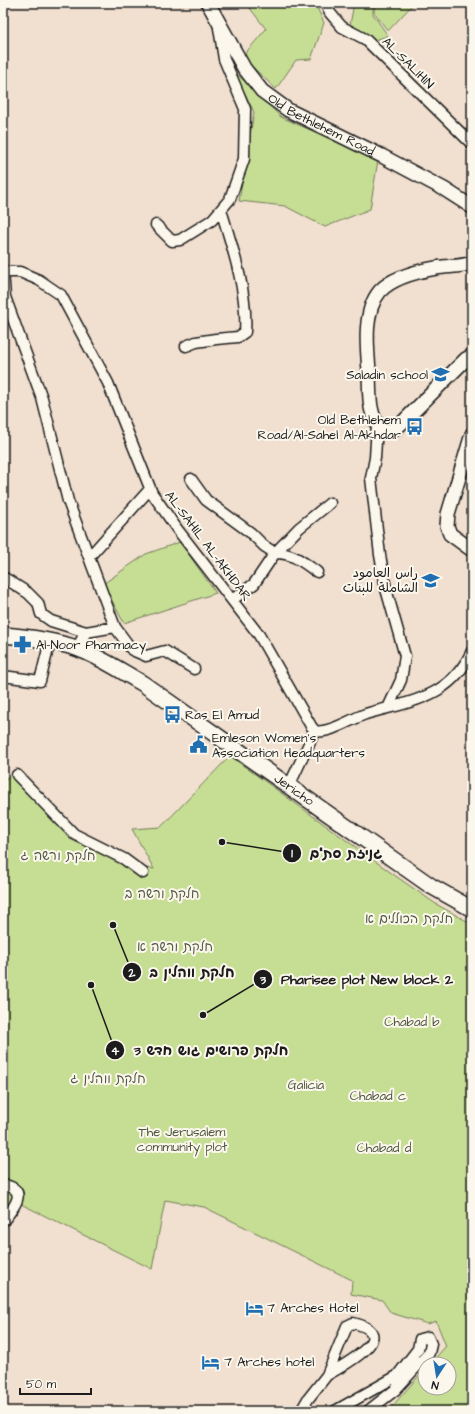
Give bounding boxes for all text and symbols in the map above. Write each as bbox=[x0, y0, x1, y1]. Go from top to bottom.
street label: AL-SALIHIN bbox=[378, 33, 438, 93]
street label: Old Bethlehem Road bbox=[264, 89, 378, 160]
school or university icon: Saladin school bbox=[431, 365, 451, 385]
place label: Saladin school bbox=[346, 366, 428, 384]
place label: Old Bethlehem Road/Al-Sahel Al-Akhdar bbox=[258, 411, 402, 444]
bus stop icon: Old Bethlehem Road/Al-Sahel Al-Akhdar bbox=[404, 417, 424, 437]
street label: AL-SAHIL AL-AKHDAR bbox=[161, 487, 255, 605]
place label: راس العامود الشاملة للبنات bbox=[343, 564, 418, 597]
school or university icon: راس العامود الشاملة للبنات bbox=[421, 570, 441, 590]
pharmacy icon: Al-Noor Pharmacy bbox=[13, 635, 33, 655]
place label: Al-Noor Pharmacy bbox=[36, 636, 146, 655]
bus stop icon: Ras El Amud bbox=[162, 705, 182, 725]
place label: Ras El Amud bbox=[185, 706, 260, 724]
place label: Emleson Women's Association Headquarters bbox=[212, 729, 365, 762]
public building icon: Emleson Women's Association Headquarters bbox=[189, 735, 209, 755]
street label: Jericho bbox=[270, 770, 318, 811]
callout: גניזת סת"ם bbox=[282, 840, 390, 866]
text: גניזת סת"ם bbox=[310, 844, 382, 864]
text: 1 bbox=[291, 845, 293, 862]
park label: חלקת ורשה ג bbox=[20, 847, 96, 865]
park label: חלקת ורשה ב bbox=[125, 885, 199, 903]
park label: חלקת הכוללים א bbox=[365, 910, 453, 928]
park label: חלקת ורשה א bbox=[137, 938, 213, 956]
callout: חלקת ווהלין ב bbox=[122, 959, 243, 985]
text: חלקת ווהלין ב bbox=[148, 963, 235, 983]
text: 2 bbox=[128, 965, 136, 982]
callout: Pharisee plot New block 2 bbox=[253, 966, 461, 992]
text: Pharisee plot New block 2 bbox=[281, 970, 454, 990]
text: 3 bbox=[259, 972, 267, 989]
park label: Chabad b bbox=[384, 1013, 440, 1031]
callout: חלקת פרושים גוש חדש 3 bbox=[105, 1037, 296, 1063]
text: חלקת פרושים גוש חדש 3 bbox=[133, 1041, 288, 1061]
text: 4 bbox=[111, 1043, 120, 1060]
park label: חלקת ווהלין ג bbox=[70, 1070, 146, 1088]
park label: Galicia bbox=[288, 1076, 325, 1094]
park label: Chabad c bbox=[350, 1087, 406, 1105]
park label: The Jerusalem community plot bbox=[137, 1123, 228, 1157]
park label: Chabad d bbox=[357, 1139, 412, 1157]
hotel icon: 7 Arches Hotel bbox=[244, 1298, 264, 1318]
place label: 7 Arches Hotel bbox=[267, 1299, 359, 1317]
hotel icon: 7 Arches hotel bbox=[201, 1352, 221, 1372]
place label: 7 Arches hotel bbox=[224, 1353, 314, 1371]
north arrow bbox=[417, 1356, 457, 1396]
scale bar bbox=[20, 1370, 91, 1396]
text: 50 m bbox=[26, 1376, 57, 1393]
text: N bbox=[430, 1377, 440, 1393]

